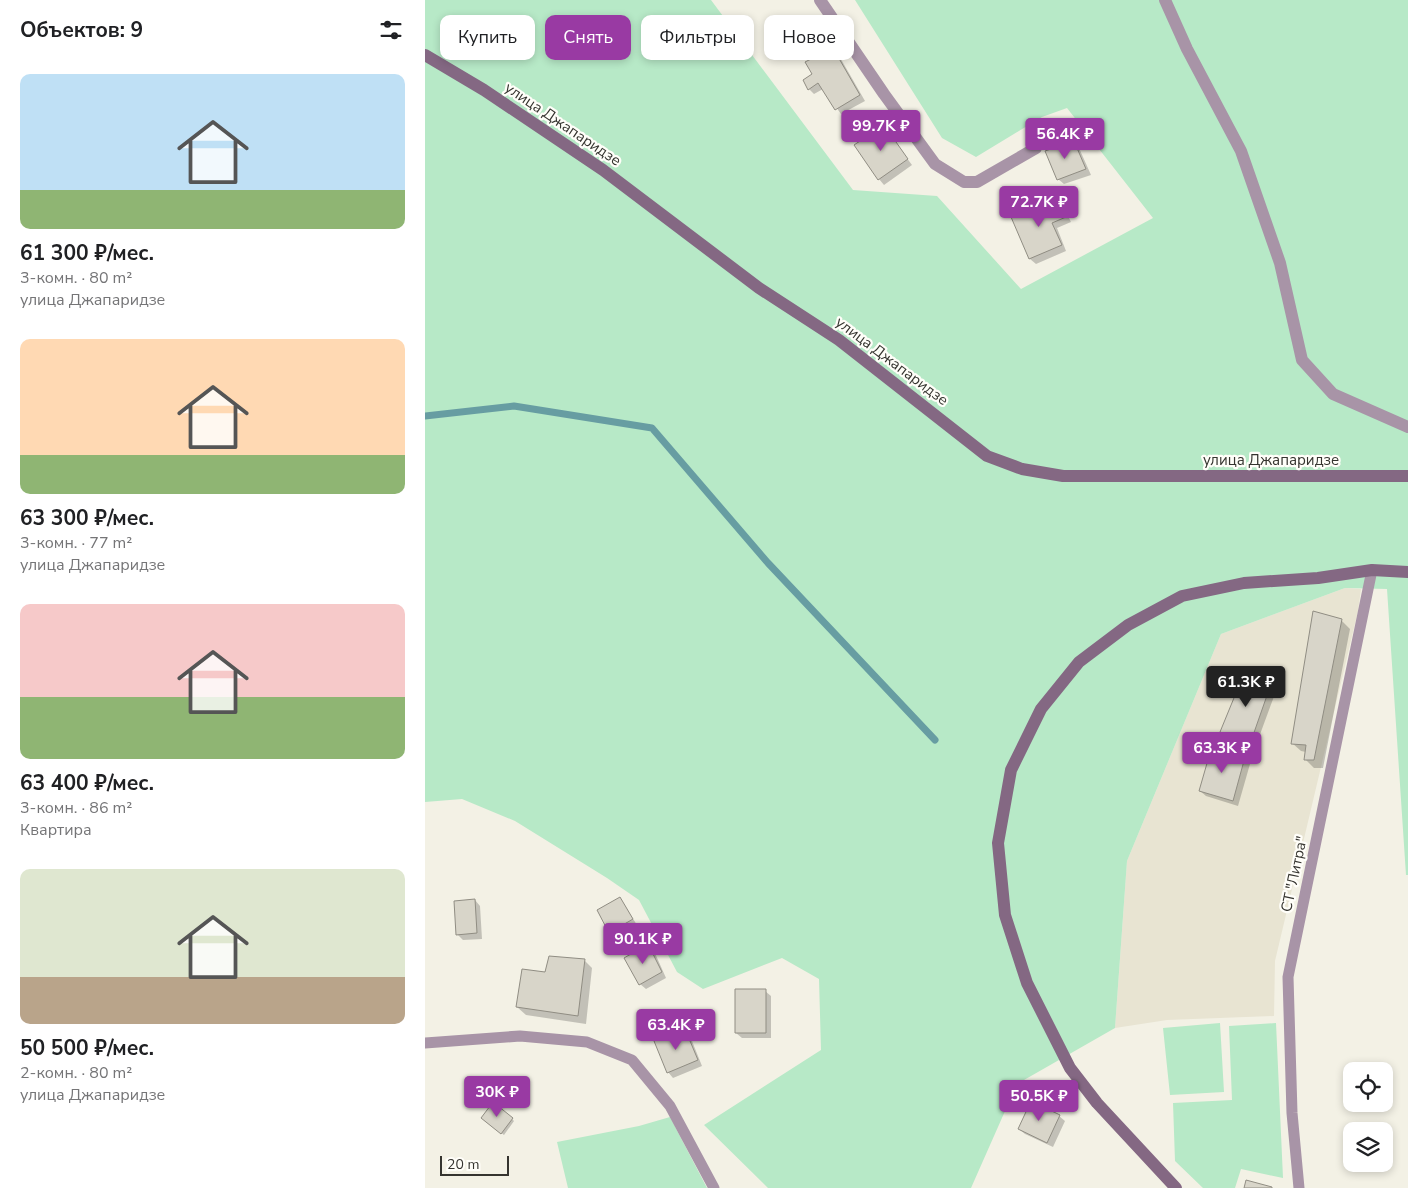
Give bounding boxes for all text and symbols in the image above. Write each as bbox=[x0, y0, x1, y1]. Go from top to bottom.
chip: Купить bbox=[440, 15, 535, 60]
chip: Снять bbox=[545, 15, 631, 60]
chip: Фильтры bbox=[641, 15, 754, 60]
chip: Новое bbox=[764, 15, 854, 60]
text: Объектов: 9 bbox=[20, 16, 143, 44]
icon: filters bbox=[377, 16, 405, 44]
street label: улица Джапаридзе bbox=[501, 78, 625, 170]
icon: home bbox=[168, 107, 258, 197]
pin: 99.7K ₽ bbox=[835, 110, 927, 152]
text: 99.7K ₽ bbox=[852, 115, 910, 137]
pin: 56.4K ₽ bbox=[1019, 118, 1111, 160]
text: 56.4K ₽ bbox=[1036, 123, 1094, 145]
pin: 72.7K ₽ bbox=[993, 186, 1085, 228]
text: 72.7K ₽ bbox=[1010, 191, 1068, 213]
text: 61 300 ₽/мес. bbox=[20, 239, 154, 267]
text: 3-комн. · 80 m² bbox=[20, 267, 132, 289]
text: улица Джапаридзе bbox=[20, 289, 165, 311]
street label: улица Джапаридзе bbox=[832, 312, 952, 410]
icon: home bbox=[168, 372, 258, 462]
street label: улица Джапаридзе bbox=[1203, 450, 1339, 470]
text: 63 300 ₽/мес. bbox=[20, 504, 154, 532]
text: 3-комн. · 77 m² bbox=[20, 532, 132, 554]
text: улица Джапаридзе bbox=[20, 554, 165, 576]
icon: home bbox=[168, 637, 258, 727]
pin: 61.3K ₽ bbox=[1200, 666, 1292, 708]
text: 61.3K ₽ bbox=[1217, 671, 1275, 693]
pin: 63.3K ₽ bbox=[1176, 732, 1268, 774]
text: 63.3K ₽ bbox=[1193, 737, 1251, 759]
text: 63 400 ₽/мес. bbox=[20, 769, 154, 797]
text: 3-комн. · 86 m² bbox=[20, 797, 132, 819]
text: Квартира bbox=[20, 819, 92, 841]
street label: СТ "Литра" bbox=[1276, 834, 1312, 914]
icon: home bbox=[168, 902, 258, 992]
pin: 90.1K ₽ bbox=[597, 922, 689, 965]
text: 90.1K ₽ bbox=[614, 928, 672, 950]
pin: 63.4K ₽ bbox=[630, 1008, 722, 1051]
text: 63.4K ₽ bbox=[647, 1014, 705, 1036]
text: 50 500 ₽/мес. bbox=[20, 1034, 154, 1062]
text: 2-комн. · 80 m² bbox=[20, 1062, 132, 1084]
map controls bbox=[1343, 1062, 1393, 1172]
button: locate bbox=[1343, 1062, 1393, 1112]
pin: 30K ₽ bbox=[462, 1076, 532, 1118]
pin: 50.5K ₽ bbox=[993, 1080, 1085, 1122]
text: 30K ₽ bbox=[475, 1081, 519, 1103]
text: улица Джапаридзе bbox=[20, 1084, 165, 1106]
text: 50.5K ₽ bbox=[1010, 1085, 1068, 1107]
button: layers bbox=[1343, 1122, 1393, 1172]
scale bar bbox=[440, 1153, 509, 1176]
text: 20 m bbox=[447, 1155, 479, 1174]

